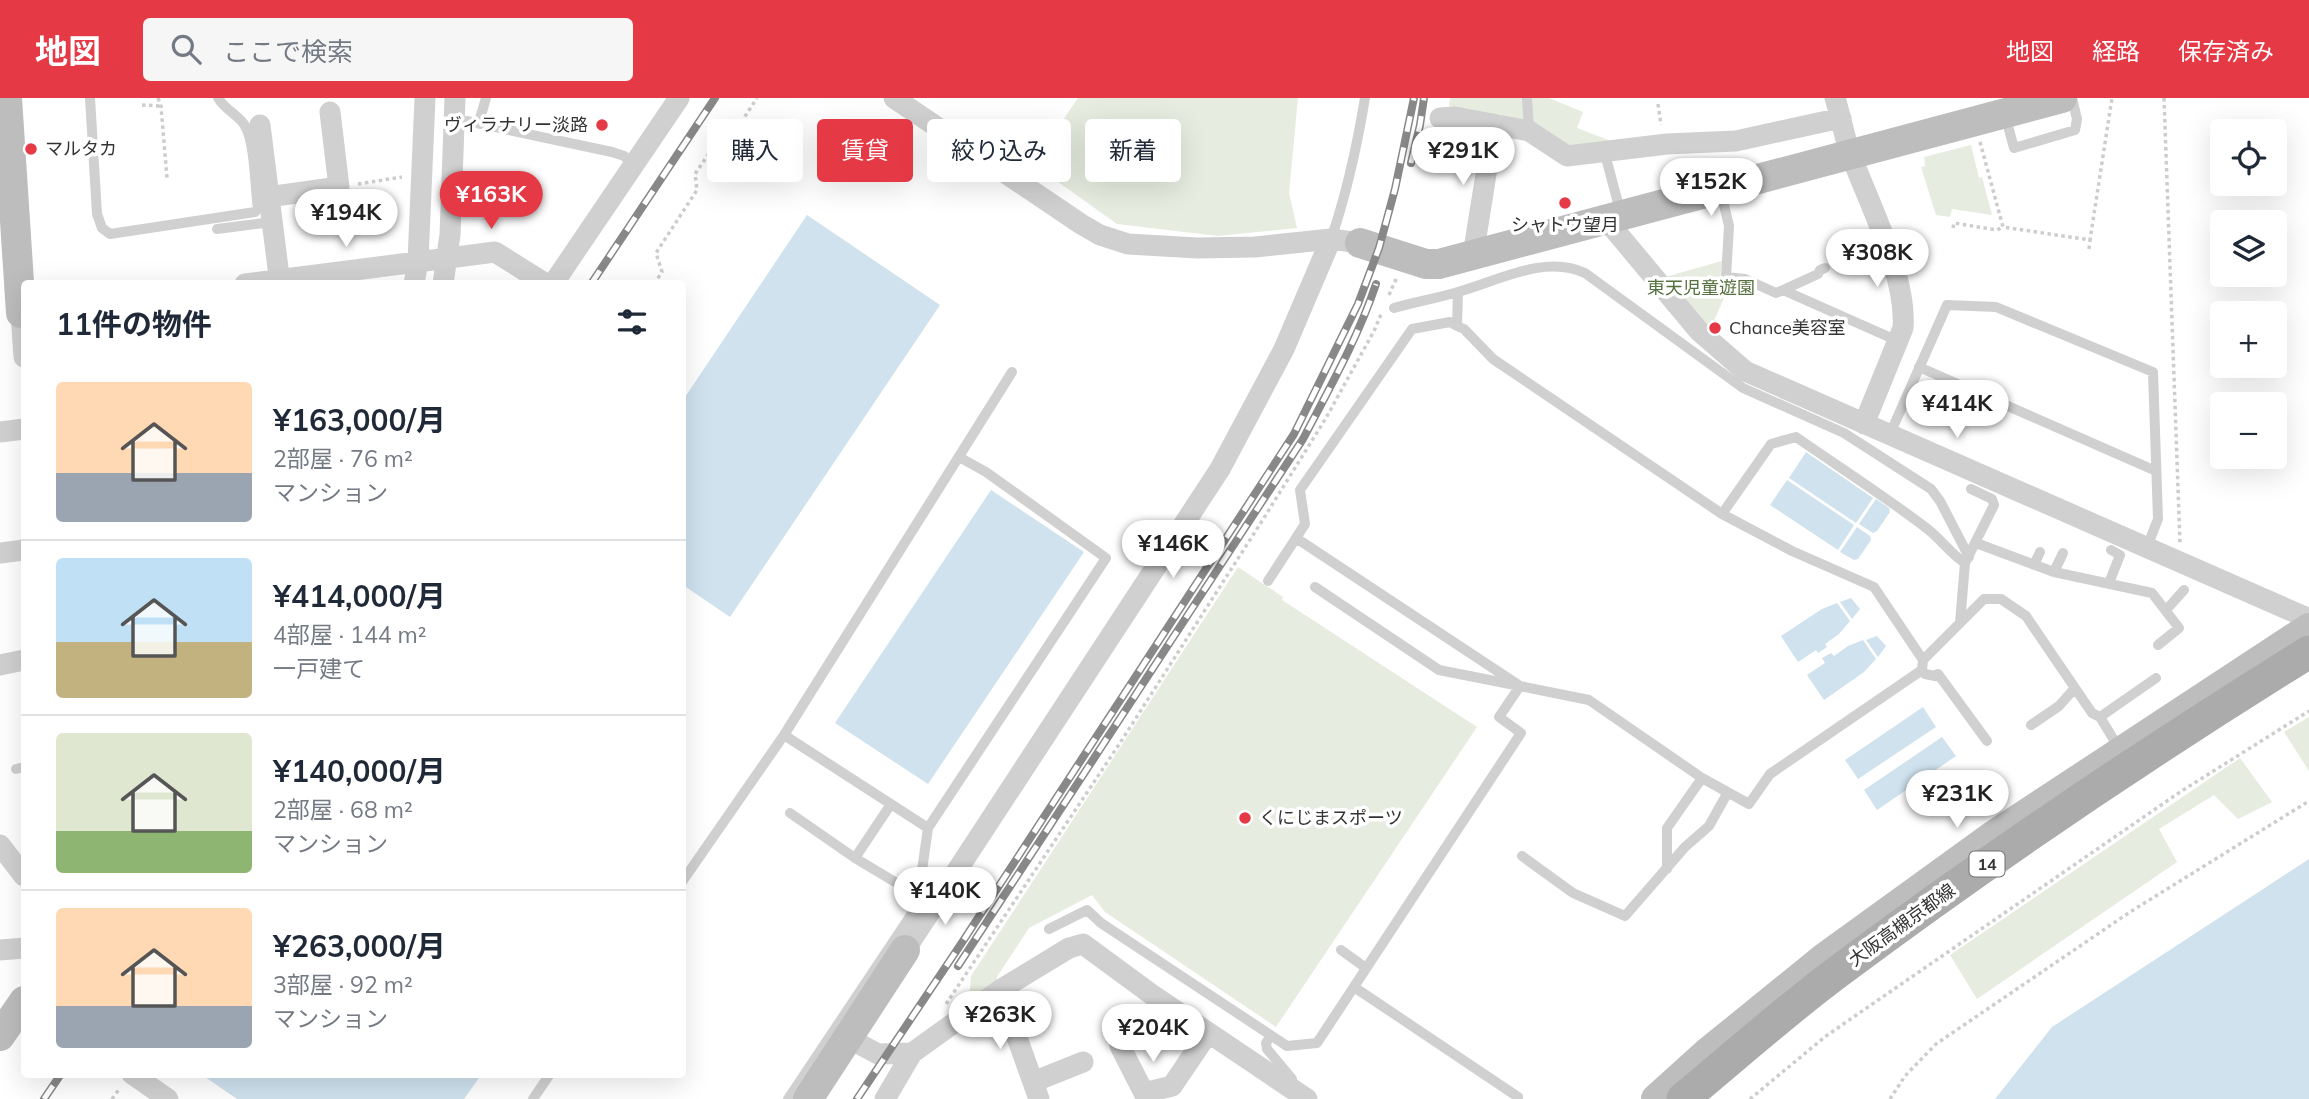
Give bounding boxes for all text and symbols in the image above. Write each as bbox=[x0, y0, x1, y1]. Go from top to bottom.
search box bbox=[143, 18, 633, 81]
text: 地図 bbox=[35, 30, 101, 71]
icon: search bbox=[167, 30, 205, 68]
text: ここで検索 bbox=[223, 35, 353, 68]
text: 地図 bbox=[2006, 36, 2054, 66]
text: 経路 bbox=[2092, 36, 2140, 66]
text: 保存済み bbox=[2178, 36, 2274, 66]
place label: ヴィラナリー淡路 bbox=[444, 113, 588, 136]
marker: ヴィラナリー淡路 bbox=[594, 117, 610, 133]
chip: 購入 bbox=[707, 119, 803, 182]
chip: 賃貸 bbox=[817, 119, 913, 182]
chip: 絞り込み bbox=[927, 119, 1071, 182]
chip: 新着 bbox=[1085, 119, 1181, 182]
map controls bbox=[2210, 119, 2287, 469]
button: locate bbox=[2210, 119, 2287, 196]
pin: ¥291K bbox=[1414, 127, 1512, 187]
text: ¥291K bbox=[1428, 135, 1498, 164]
place label: マルタカ bbox=[45, 137, 117, 160]
marker: マルタカ bbox=[23, 141, 39, 157]
pin: ¥152K bbox=[1662, 158, 1760, 218]
text: ¥152K bbox=[1676, 166, 1746, 195]
pin: ¥163K bbox=[442, 172, 540, 231]
text: ¥163K bbox=[456, 179, 526, 208]
pin: ¥194K bbox=[297, 190, 395, 249]
marker: シャトウ望月 bbox=[1557, 195, 1573, 211]
text: ¥194K bbox=[311, 197, 381, 226]
button: layers bbox=[2210, 210, 2287, 287]
place label: シャトウ望月 bbox=[1511, 213, 1619, 236]
pin: ¥308K bbox=[1828, 230, 1926, 289]
text: ¥308K bbox=[1842, 237, 1912, 266]
park label: 東天児童遊園 bbox=[1647, 276, 1755, 299]
button: + bbox=[2210, 301, 2287, 378]
icon: filters bbox=[613, 303, 651, 341]
text: 11件の物件 bbox=[56, 305, 212, 343]
place label: Chance美容室 bbox=[1729, 316, 1846, 339]
marker: Chance美容室 bbox=[1707, 320, 1723, 336]
pin: ¥414K bbox=[1908, 380, 2006, 440]
text: ¥414K bbox=[1922, 388, 1992, 417]
button: − bbox=[2210, 392, 2287, 469]
text: ¥163,000/月 bbox=[273, 401, 446, 439]
icon: home bbox=[112, 410, 196, 494]
text: 2部屋 · 76 m² bbox=[273, 444, 413, 473]
text: マンション bbox=[273, 478, 388, 507]
pin: ¥146K bbox=[1124, 520, 1222, 580]
text: ¥146K bbox=[1138, 528, 1208, 557]
text: ¥414,000/月 bbox=[273, 577, 446, 615]
icon: home bbox=[112, 586, 196, 670]
text: 4部屋 · 144 m² bbox=[273, 620, 426, 649]
text: 一戸建て bbox=[273, 654, 365, 683]
text: ¥140,000/月 bbox=[273, 752, 446, 790]
icon: home bbox=[112, 761, 196, 845]
pin: ¥231K bbox=[1908, 770, 2006, 830]
text: ¥231K bbox=[1922, 778, 1992, 807]
text: 2部屋 · 68 m² bbox=[273, 795, 413, 824]
place label: くにじまスポーツ bbox=[1259, 806, 1403, 829]
marker: くにじまスポーツ bbox=[1237, 810, 1253, 826]
text: マンション bbox=[273, 829, 388, 858]
road number: 14 bbox=[1969, 852, 2004, 876]
pin: ¥140K bbox=[896, 868, 994, 927]
text: ¥140K bbox=[910, 875, 980, 904]
street label: 大阪高槻京都線 bbox=[1844, 878, 1959, 971]
text: ¥263,000/月 bbox=[273, 927, 446, 965]
icon: home bbox=[112, 936, 196, 1020]
text: 3部屋 · 92 m² bbox=[273, 970, 413, 999]
pin: ¥263K bbox=[951, 992, 1049, 1051]
text: ¥263K bbox=[965, 999, 1035, 1028]
text: マンション bbox=[273, 1004, 388, 1033]
pin: ¥204K bbox=[1104, 1004, 1202, 1064]
text: ¥204K bbox=[1118, 1012, 1188, 1041]

